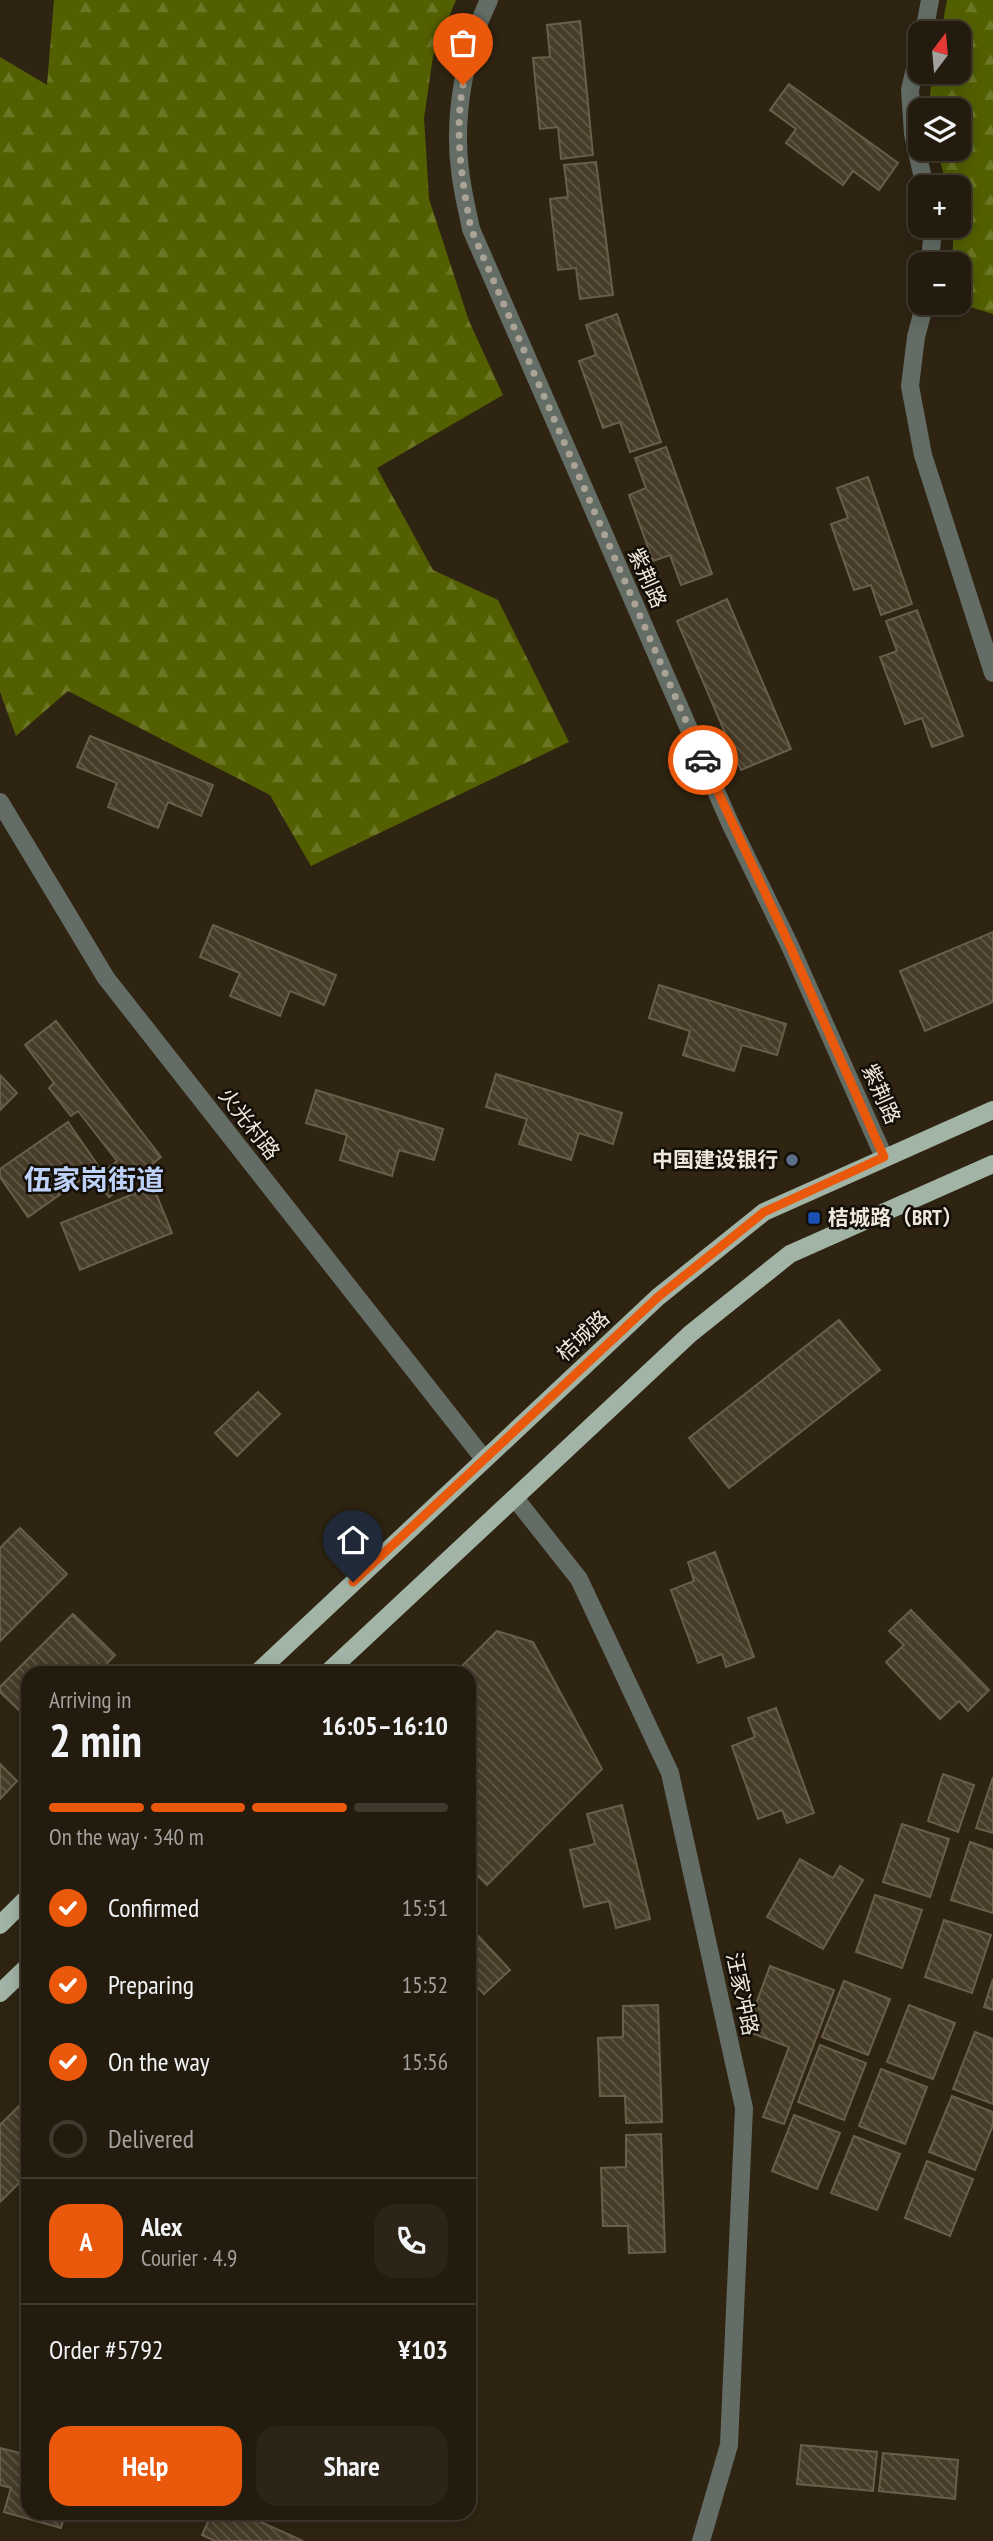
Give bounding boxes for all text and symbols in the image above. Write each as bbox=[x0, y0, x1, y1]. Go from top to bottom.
pin bbox=[433, 13, 493, 85]
north arrow bbox=[908, 21, 971, 84]
map controls bbox=[908, 21, 971, 315]
icon: bag bbox=[444, 24, 482, 62]
button: layers bbox=[908, 98, 971, 161]
button: + bbox=[908, 175, 971, 238]
button: − bbox=[908, 252, 971, 315]
street label: 紫荆路 bbox=[622, 544, 673, 612]
courier bbox=[668, 725, 738, 795]
icon: car bbox=[684, 741, 722, 779]
street label: 紫荆路 bbox=[856, 1060, 907, 1128]
street label: 火光村路 bbox=[213, 1082, 286, 1165]
place label: 中国建设银行 bbox=[652, 1146, 778, 1173]
marker: 中国建设银行 bbox=[784, 1152, 800, 1168]
district label: 伍家岗街道 bbox=[24, 1161, 164, 1198]
place label: 桔城路（BRT） bbox=[828, 1204, 963, 1231]
marker: 桔城路（BRT） bbox=[806, 1210, 822, 1226]
street label: 桔城路 bbox=[550, 1304, 615, 1367]
pin bbox=[323, 1510, 383, 1582]
icon: home bbox=[334, 1521, 372, 1559]
text: Arriving in bbox=[49, 1685, 131, 1714]
text: 16:05–16:10 bbox=[321, 1709, 448, 1742]
text: 2 min bbox=[49, 1710, 142, 1770]
text: On the way · 340 m bbox=[49, 1822, 204, 1851]
icon: check bbox=[49, 1889, 87, 1927]
text: Confirmed bbox=[108, 1891, 199, 1924]
text: 15:51 bbox=[402, 1893, 448, 1922]
street label: 汪家冲路 bbox=[721, 1950, 764, 2038]
icon: check bbox=[49, 1966, 87, 2004]
text: Preparing bbox=[108, 1968, 194, 2001]
text: 15:52 bbox=[402, 1970, 448, 1999]
icon: check bbox=[49, 2043, 87, 2081]
text: On the way bbox=[108, 2045, 210, 2078]
text: 15:56 bbox=[402, 2047, 448, 2076]
text: Delivered bbox=[108, 2122, 194, 2155]
button: phone bbox=[374, 2204, 448, 2278]
text: Alex bbox=[141, 2210, 182, 2243]
text: A bbox=[79, 2225, 93, 2258]
text: Courier · 4.9 bbox=[141, 2243, 237, 2272]
text: Order #5792 bbox=[49, 2333, 164, 2366]
text: ¥103 bbox=[398, 2333, 448, 2366]
button: Help bbox=[49, 2426, 242, 2506]
button: Share bbox=[256, 2426, 448, 2506]

